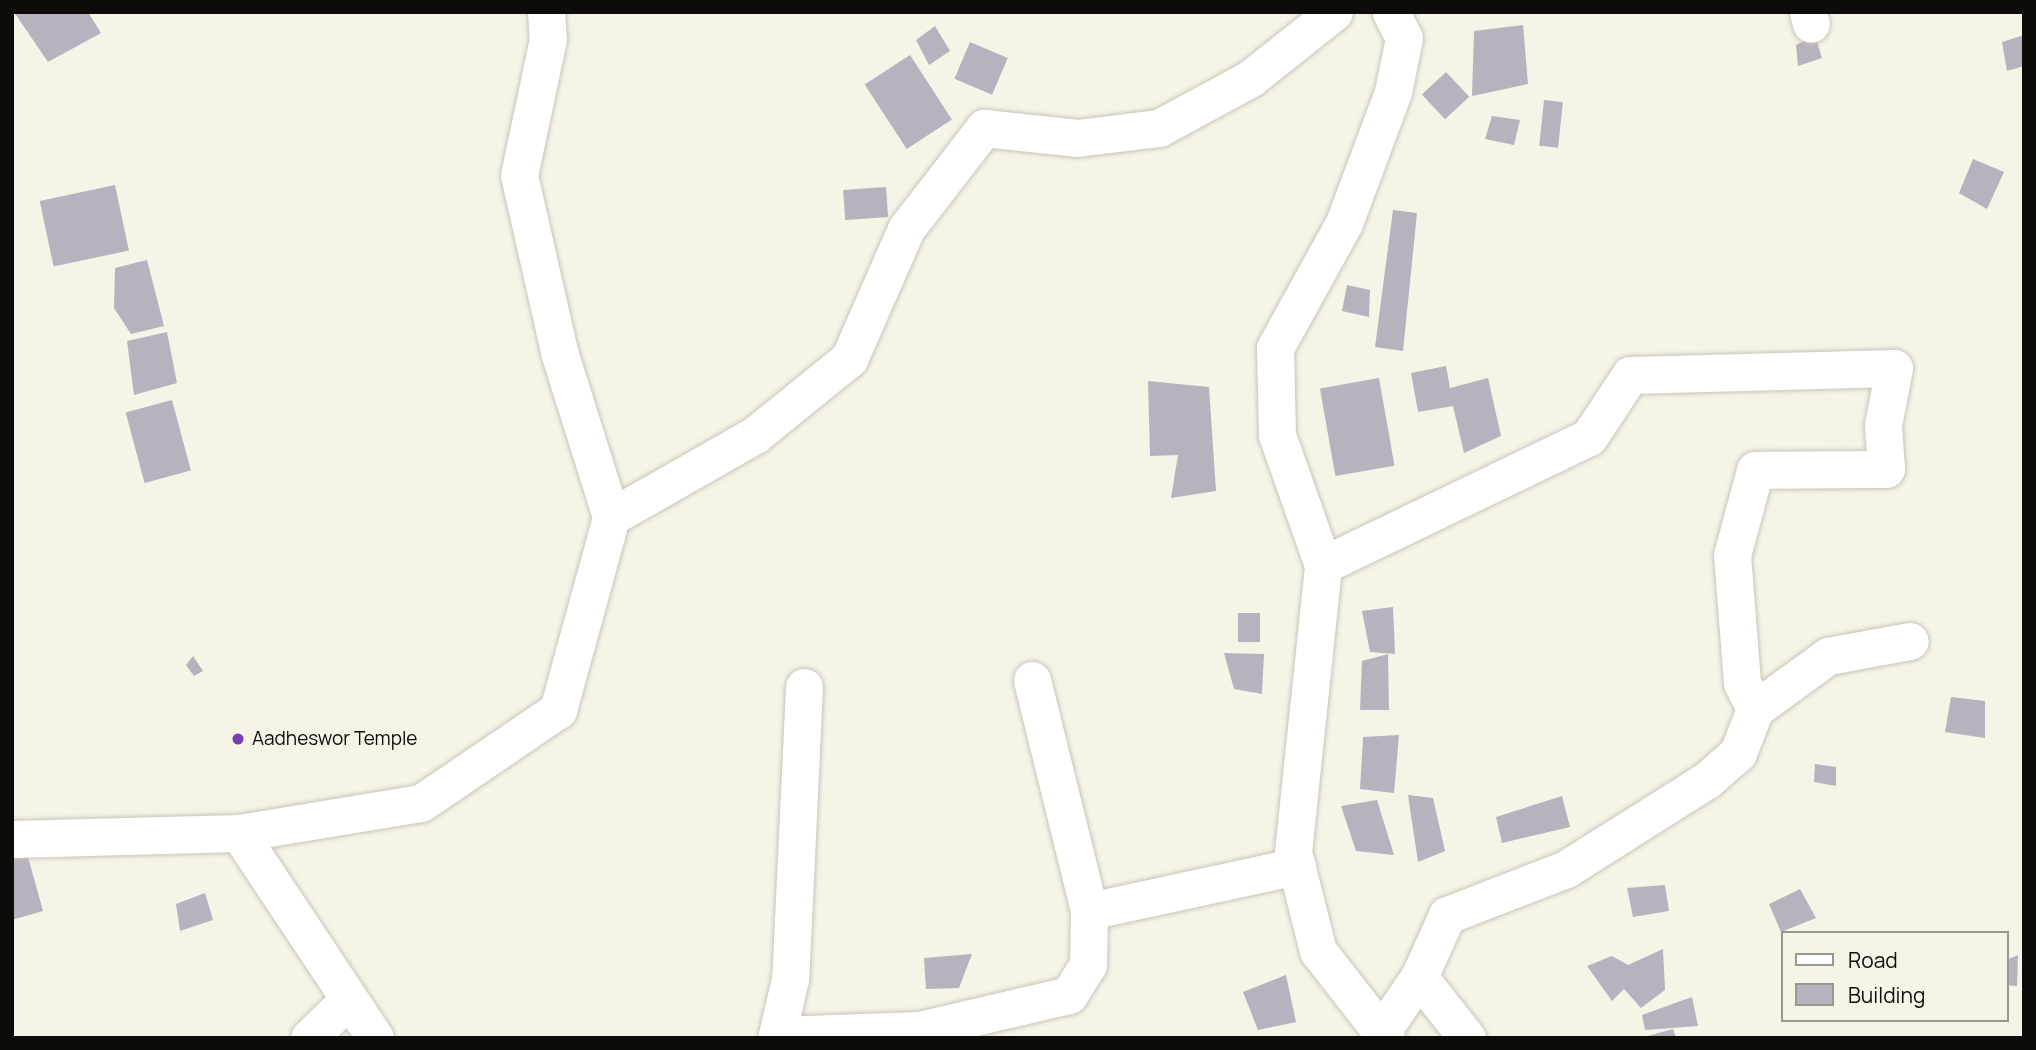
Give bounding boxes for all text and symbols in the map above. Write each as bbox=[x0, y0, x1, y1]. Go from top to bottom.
place label: Aadheswor Temple bbox=[252, 728, 417, 750]
marker: Aadheswor Temple bbox=[230, 731, 246, 747]
legend bbox=[1780, 931, 2008, 1022]
text: Road bbox=[1848, 946, 1898, 974]
text: Building bbox=[1848, 981, 1925, 1009]

